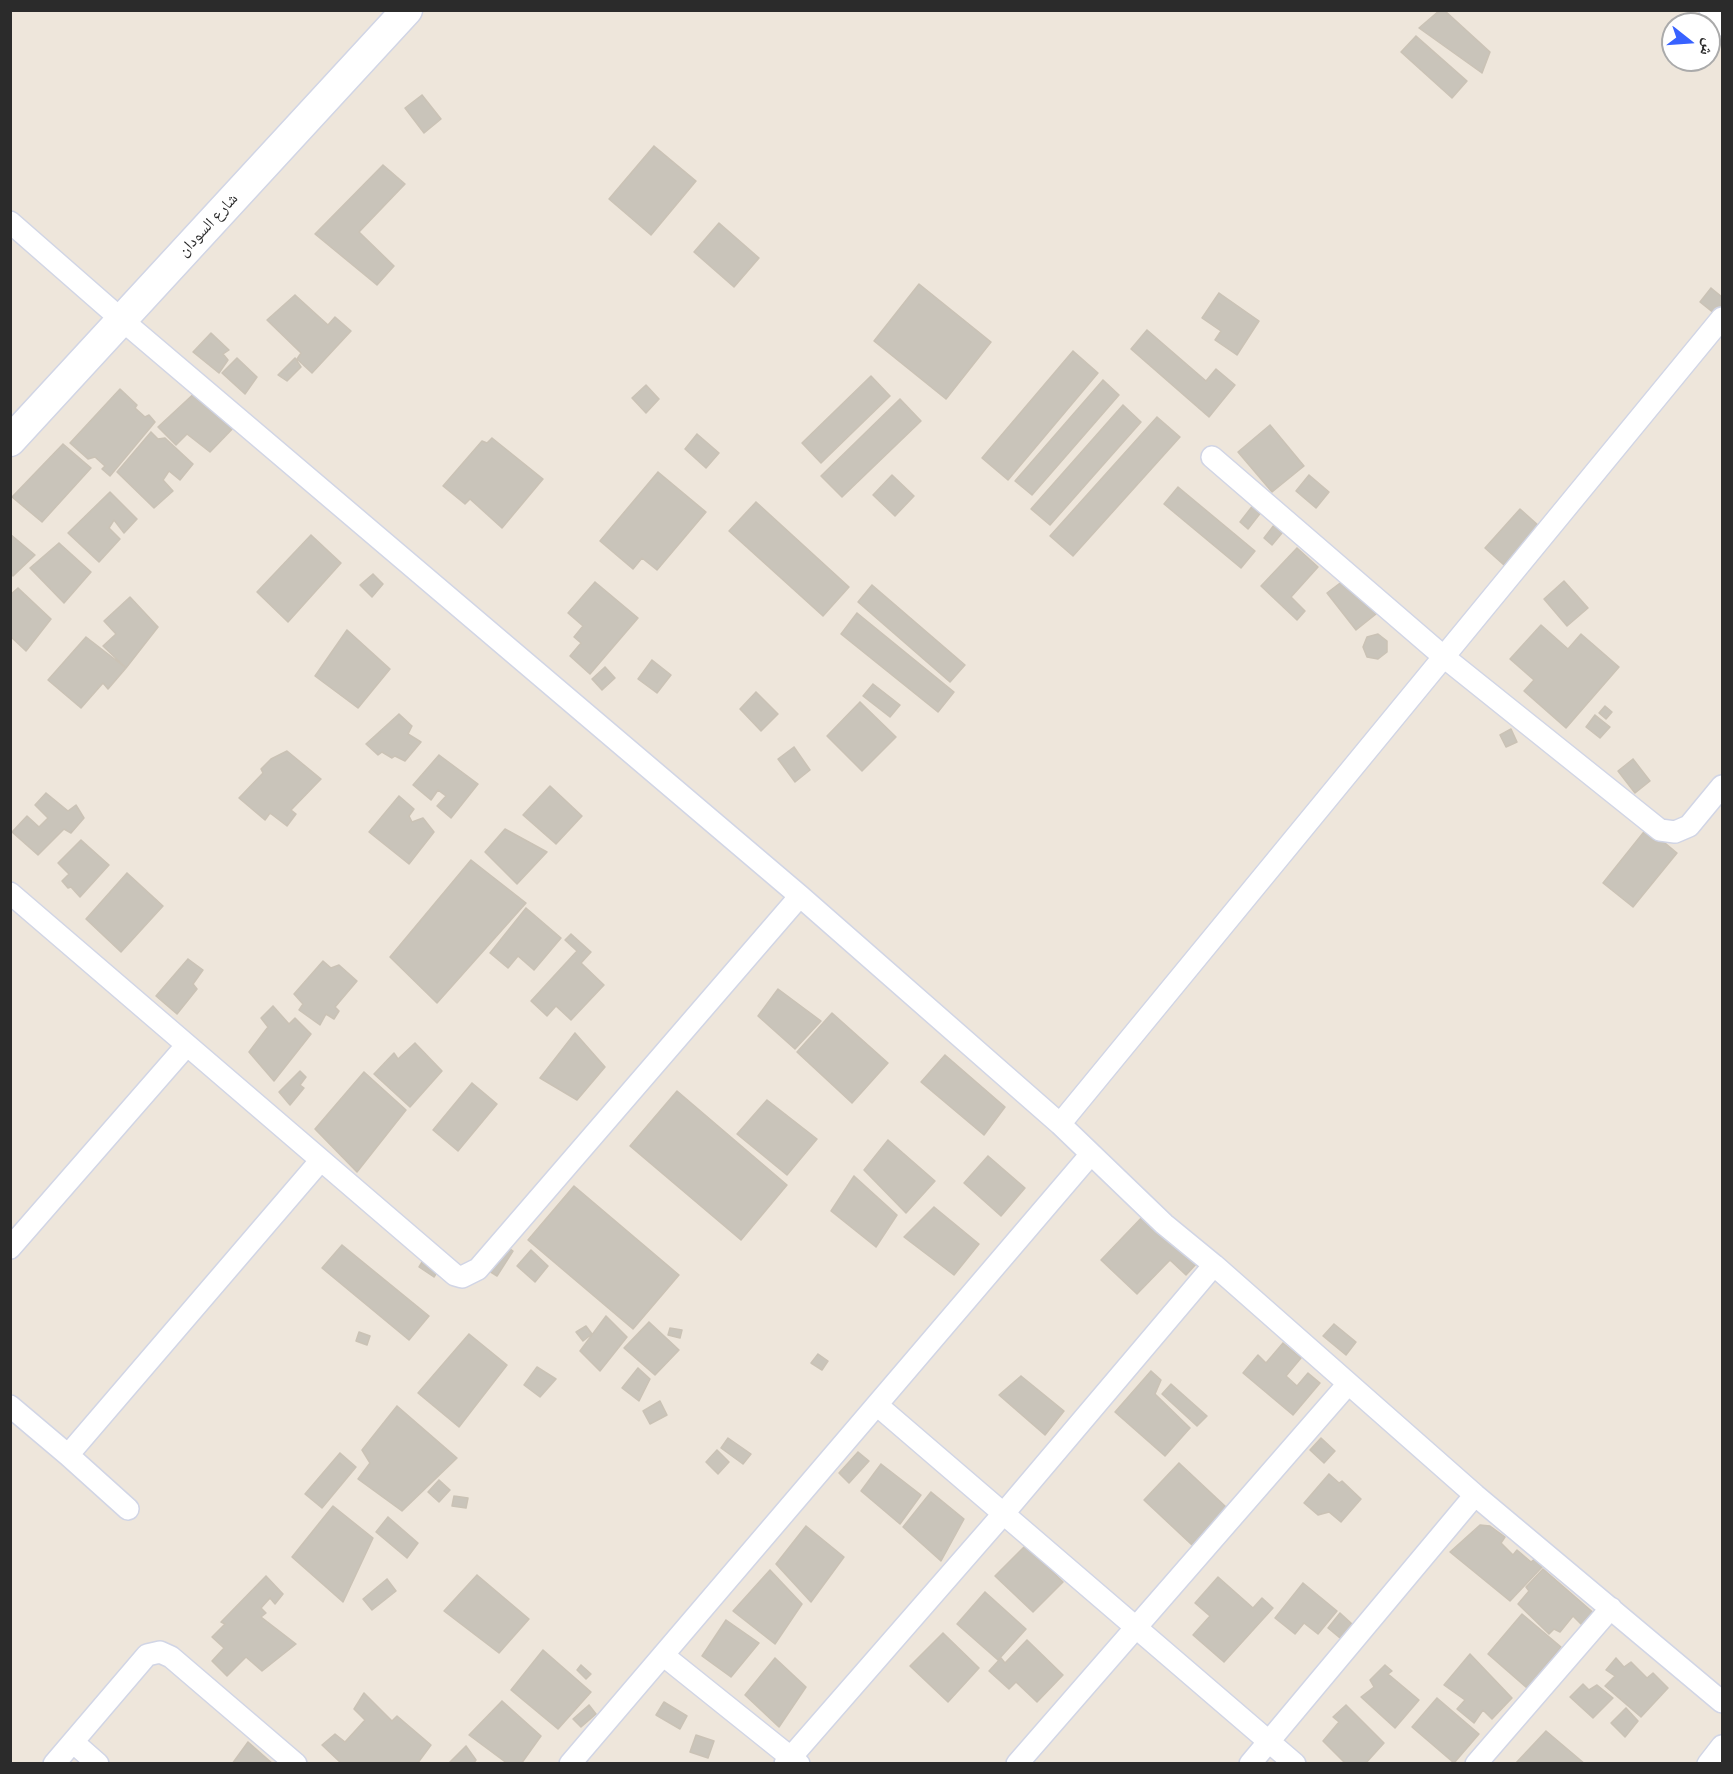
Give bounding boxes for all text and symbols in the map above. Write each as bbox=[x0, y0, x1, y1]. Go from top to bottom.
north arrow bbox=[1661, 12, 1721, 72]
text: ش bbox=[1694, 36, 1718, 58]
street label: شارع السودان bbox=[175, 190, 243, 262]

